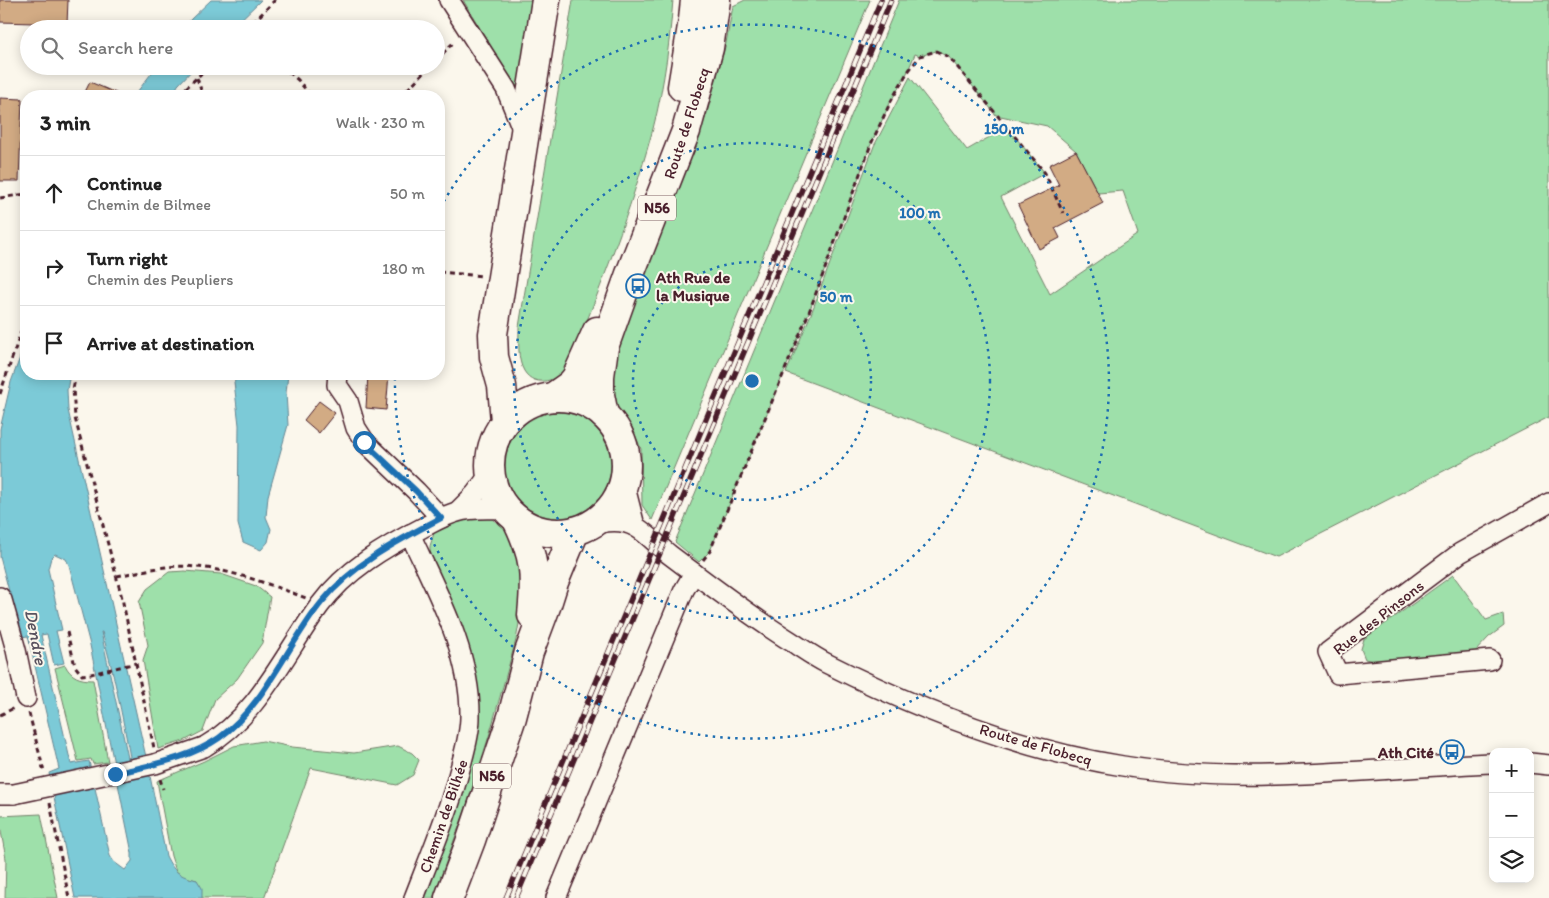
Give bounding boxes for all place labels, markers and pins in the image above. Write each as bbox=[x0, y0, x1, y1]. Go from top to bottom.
place label: Ath Rue de la Musique bbox=[655, 268, 730, 306]
bus stop icon: Ath Rue de la Musique bbox=[625, 273, 651, 299]
centre of rings bbox=[743, 372, 761, 390]
bus stop icon: Ath Cité bbox=[1439, 739, 1465, 765]
place label: Ath Cité bbox=[1377, 743, 1434, 762]

